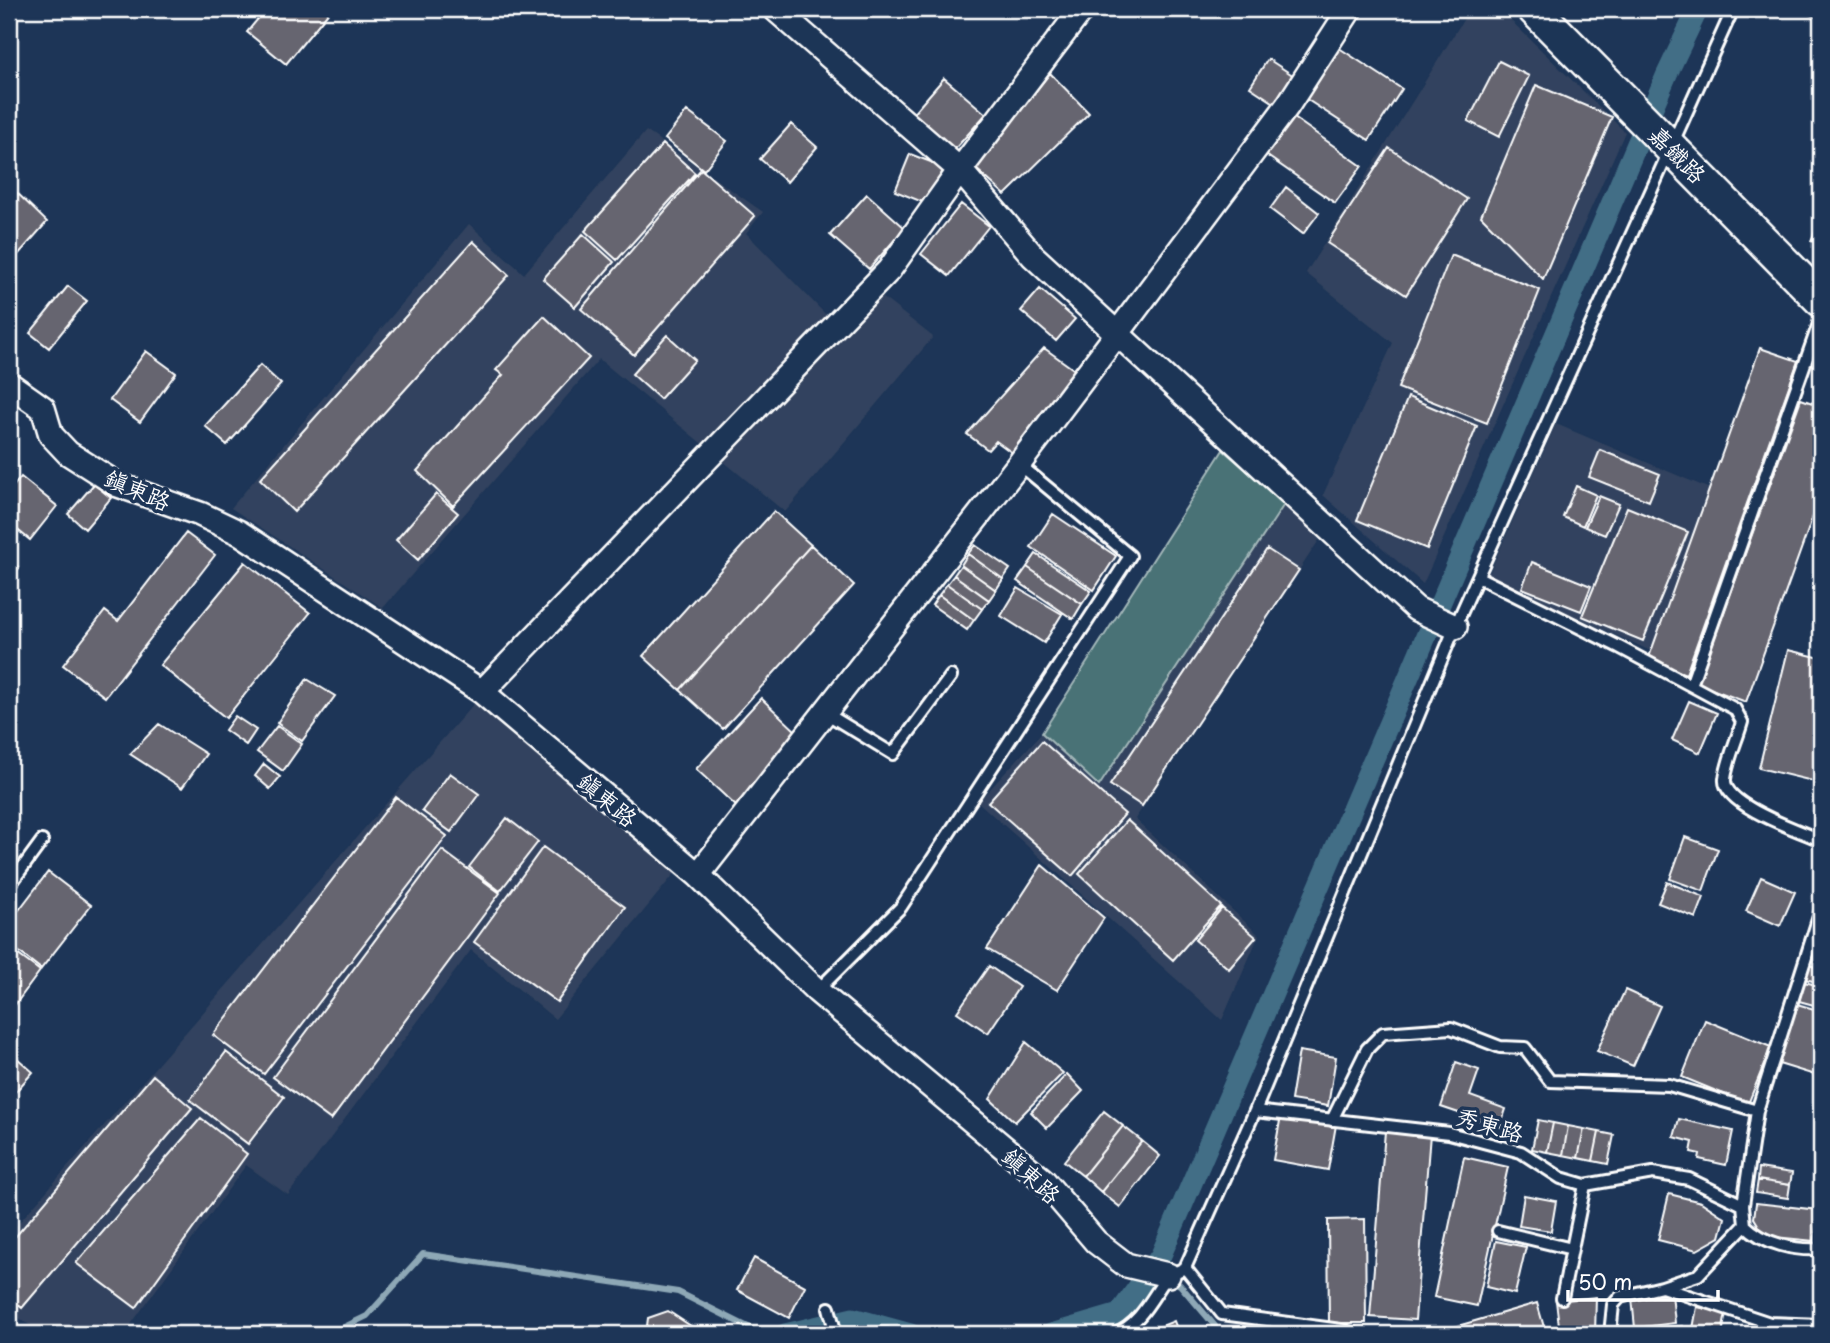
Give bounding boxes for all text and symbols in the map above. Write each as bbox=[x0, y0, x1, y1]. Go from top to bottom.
street label: 嘉鐵路 bbox=[1641, 117, 1715, 191]
street label: 鎮東路 bbox=[99, 459, 177, 519]
street label: 鎮東路 bbox=[570, 763, 646, 835]
street label: 秀東路 bbox=[1452, 1098, 1528, 1150]
street label: 鎮東路 bbox=[995, 1139, 1069, 1211]
scale bar bbox=[1568, 1259, 1718, 1303]
text: 50 m bbox=[1578, 1265, 1632, 1297]

